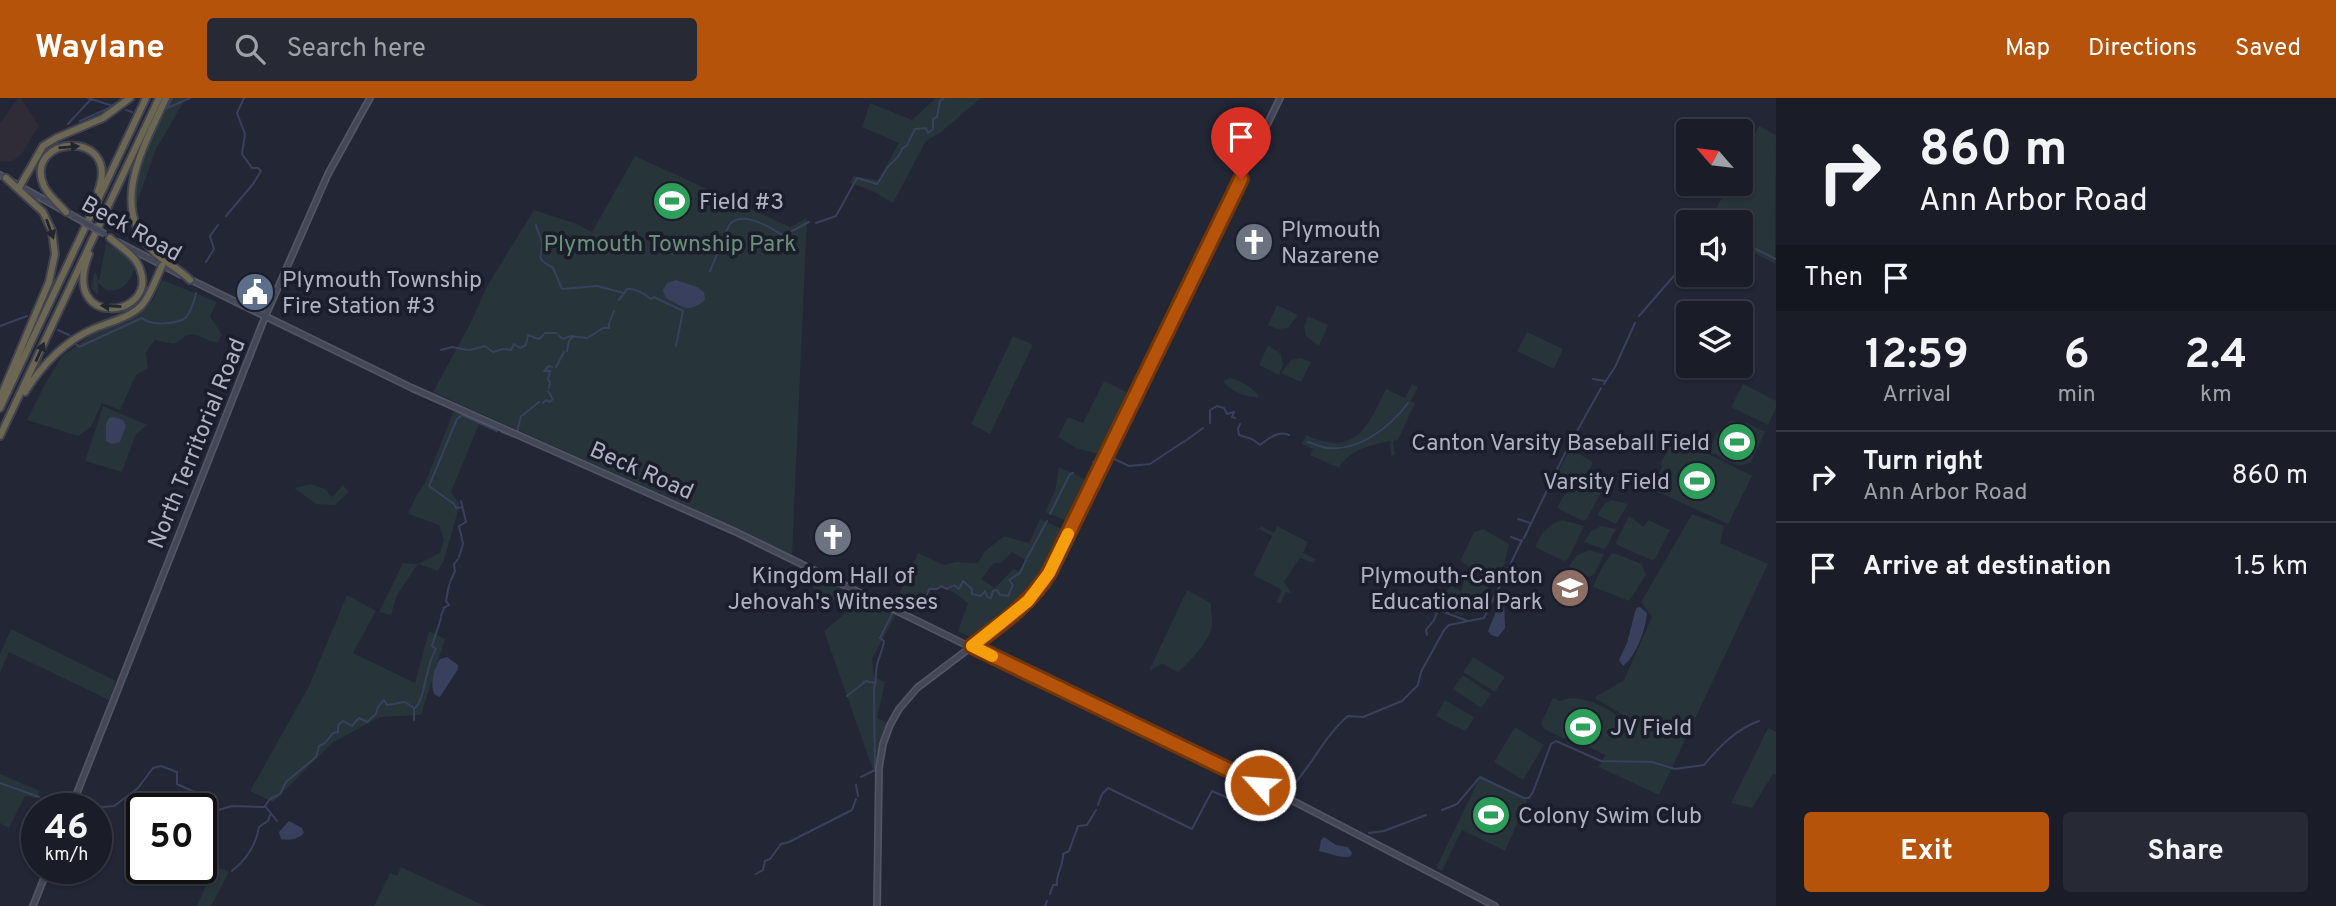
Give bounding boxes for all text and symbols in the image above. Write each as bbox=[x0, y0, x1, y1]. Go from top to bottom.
search box bbox=[207, 18, 697, 81]
text: Waylane bbox=[35, 28, 165, 70]
icon: search bbox=[231, 30, 269, 68]
text: Search here bbox=[287, 33, 426, 66]
text: Map bbox=[2005, 34, 2050, 64]
text: Directions bbox=[2088, 34, 2197, 64]
text: Saved bbox=[2235, 34, 2301, 64]
pin bbox=[1211, 107, 1271, 179]
icon: arrive bbox=[1222, 118, 1260, 156]
north arrow bbox=[1676, 119, 1754, 196]
map controls bbox=[1676, 119, 1753, 378]
text: 860 m bbox=[1919, 121, 2067, 183]
icon: right bbox=[1804, 126, 1895, 217]
one-way arrow bbox=[58, 141, 80, 152]
sports icon: Field #3 bbox=[651, 180, 693, 222]
text: Ann Arbor Road bbox=[1919, 182, 2148, 222]
place label: Field #3 bbox=[699, 189, 784, 218]
street label: Beck Road bbox=[75, 191, 186, 270]
button: sound bbox=[1676, 210, 1753, 287]
place label: Plymouth Nazarene bbox=[1281, 217, 1381, 272]
one-way arrow bbox=[45, 218, 56, 239]
church icon: Plymouth Nazarene bbox=[1233, 221, 1275, 263]
park label: Plymouth Township Park bbox=[544, 231, 796, 260]
icon: arrive bbox=[1877, 259, 1915, 297]
text: Then bbox=[1804, 262, 1863, 295]
place label: Plymouth Township Fire Station #3 bbox=[282, 267, 482, 322]
public building icon: Plymouth Township Fire Station #3 bbox=[234, 271, 276, 313]
one-way arrow bbox=[99, 301, 121, 312]
button: layers bbox=[1676, 301, 1753, 378]
text: 12:59 bbox=[1865, 330, 1969, 383]
text: 6 bbox=[2064, 330, 2090, 383]
text: 2.4 bbox=[2184, 330, 2247, 383]
street label: North Territorial Road bbox=[143, 335, 254, 553]
one-way arrow bbox=[34, 342, 46, 362]
text: Arrival bbox=[1882, 381, 1951, 410]
text: min bbox=[2058, 381, 2096, 410]
text: km bbox=[2200, 381, 2232, 410]
sports icon: Canton Varsity Baseball Field bbox=[1716, 421, 1758, 463]
place label: Canton Varsity Baseball Field bbox=[1411, 430, 1710, 459]
street label: Beck Road bbox=[585, 437, 697, 508]
text: Turn right bbox=[1863, 446, 1983, 479]
icon: right bbox=[1804, 458, 1842, 496]
sports icon: Varsity Field bbox=[1676, 460, 1718, 502]
text: 860 m bbox=[2232, 460, 2308, 493]
place label: Varsity Field bbox=[1543, 469, 1670, 498]
text: Ann Arbor Road bbox=[1863, 479, 2027, 508]
church icon: Kingdom Hall of Jehovah's Witnesses bbox=[812, 516, 854, 558]
icon: arrive bbox=[1804, 549, 1842, 587]
text: Arrive at destination bbox=[1863, 551, 2111, 584]
text: 1.5 km bbox=[2234, 551, 2308, 584]
place label: Kingdom Hall of Jehovah's Witnesses bbox=[728, 563, 938, 618]
place label: Plymouth-Canton Educational Park bbox=[1360, 563, 1543, 618]
school or university icon: Plymouth-Canton Educational Park bbox=[1549, 567, 1591, 609]
sports icon: JV Field bbox=[1562, 706, 1604, 748]
place label: JV Field bbox=[1610, 715, 1692, 744]
position arrow bbox=[1223, 748, 1297, 822]
speed limit sign: 50 bbox=[126, 793, 217, 884]
sports icon: Colony Swim Club bbox=[1470, 794, 1512, 836]
place label: Colony Swim Club bbox=[1518, 803, 1702, 832]
text: 46 bbox=[45, 807, 89, 851]
button: Exit bbox=[1804, 812, 2049, 892]
button: Share bbox=[2063, 812, 2308, 892]
text: km/h bbox=[45, 844, 88, 867]

